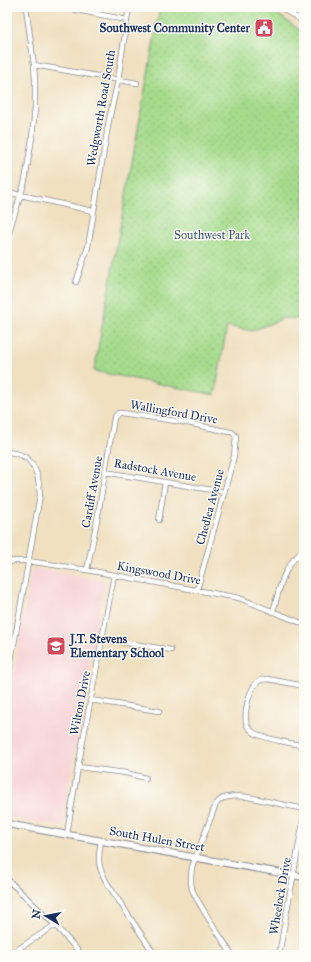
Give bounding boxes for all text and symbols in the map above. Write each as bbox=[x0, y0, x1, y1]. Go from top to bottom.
public building icon: Southwest Community Center bbox=[253, 17, 275, 39]
place label: Southwest Community Center bbox=[99, 21, 250, 36]
street label: Wedgworth Road South bbox=[84, 48, 119, 168]
park label: Southwest Park bbox=[174, 228, 250, 242]
street label: Wallingford Drive bbox=[129, 397, 219, 428]
street label: Cardiff Avenue bbox=[79, 455, 105, 529]
street label: Radstock Avenue bbox=[113, 456, 197, 484]
street label: Chedlea Avenue bbox=[193, 468, 227, 546]
street label: Kingswood Drive bbox=[116, 559, 202, 588]
place label: J.T. Stevens Elementary School bbox=[68, 632, 165, 661]
school or university icon: J.T. Stevens Elementary School bbox=[45, 635, 67, 657]
street label: Wilton Drive bbox=[67, 670, 93, 736]
street label: South Hulen Street bbox=[108, 824, 207, 854]
street label: Wheelock Drive bbox=[266, 856, 294, 936]
north arrow bbox=[26, 896, 66, 936]
text: N bbox=[29, 908, 44, 920]

